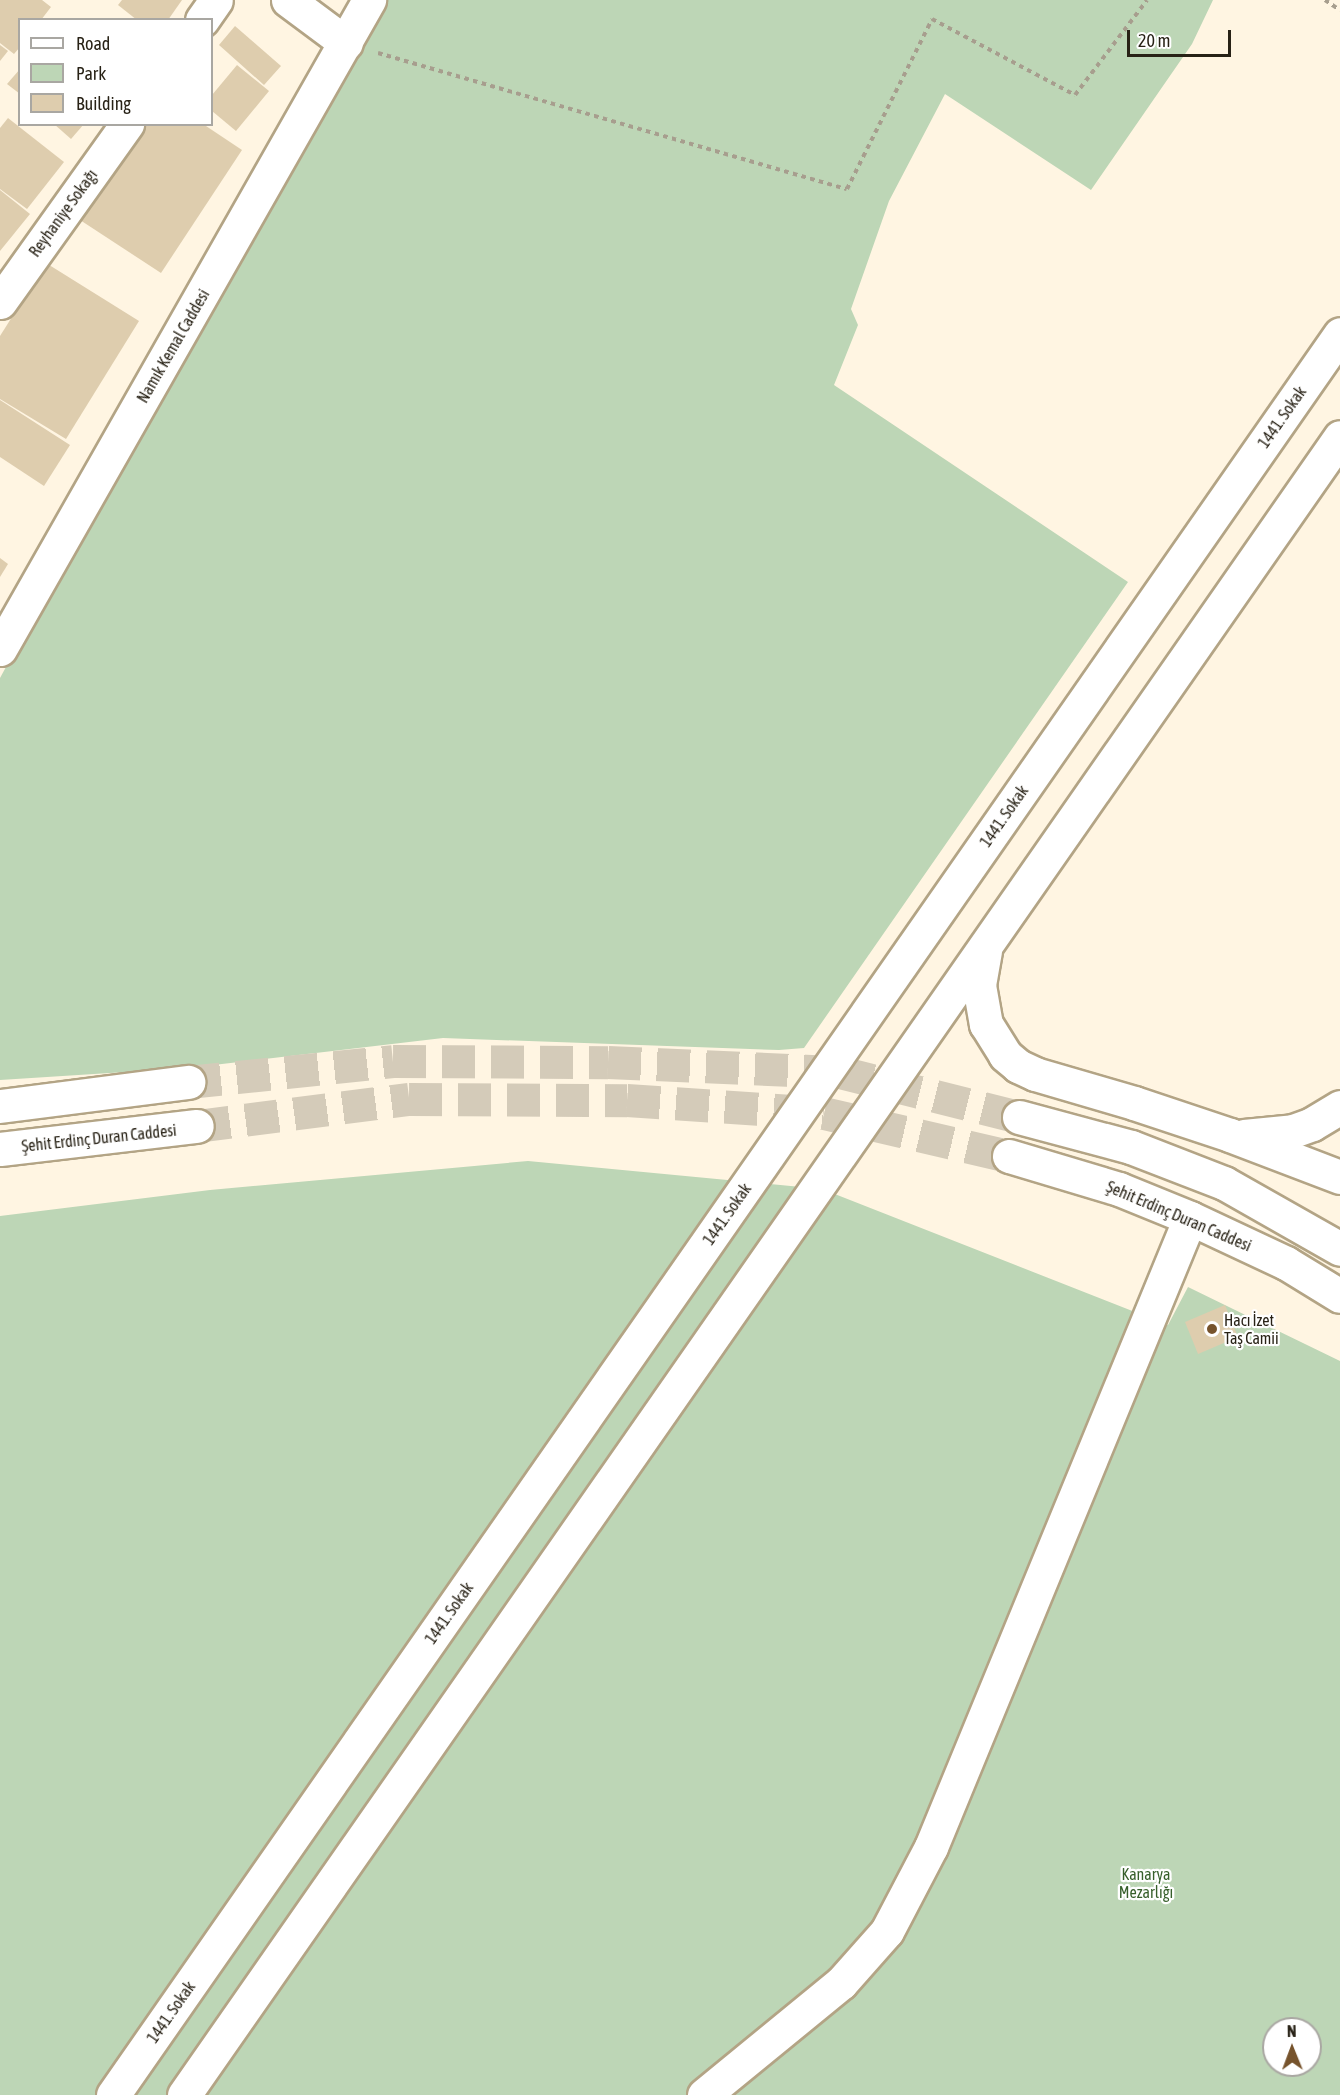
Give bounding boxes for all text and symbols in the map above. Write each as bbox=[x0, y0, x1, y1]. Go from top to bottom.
legend bbox=[18, 18, 213, 126]
scale bar bbox=[1130, 18, 1234, 56]
text: 20 m bbox=[1138, 30, 1170, 51]
text: Road bbox=[76, 33, 110, 54]
text: Park bbox=[76, 63, 106, 84]
text: Building bbox=[76, 93, 131, 114]
street label: Reyhaniye Sokağı bbox=[25, 165, 101, 261]
street label: Namık Kemal Caddesi bbox=[133, 286, 213, 406]
street label: 1441. Sokak bbox=[1254, 382, 1310, 452]
street label: 1441. Sokak bbox=[976, 781, 1032, 851]
street label: Şehit Erdinç Duran Caddesi bbox=[21, 1120, 177, 1156]
street label: Şehit Erdinç Duran Caddesi bbox=[1104, 1177, 1254, 1255]
street label: 1441. Sokak bbox=[699, 1179, 755, 1249]
place label: Hacı İzet Taş Camii bbox=[1224, 1310, 1279, 1348]
marker: Hacı İzet Taş Camii bbox=[1205, 1322, 1219, 1336]
street label: 1441. Sokak bbox=[421, 1578, 477, 1648]
park label: Kanarya Mezarlığı bbox=[1119, 1864, 1173, 1902]
street label: 1441. Sokak bbox=[143, 1977, 199, 2047]
north arrow bbox=[1262, 2017, 1322, 2077]
text: N bbox=[1287, 2022, 1297, 2040]

